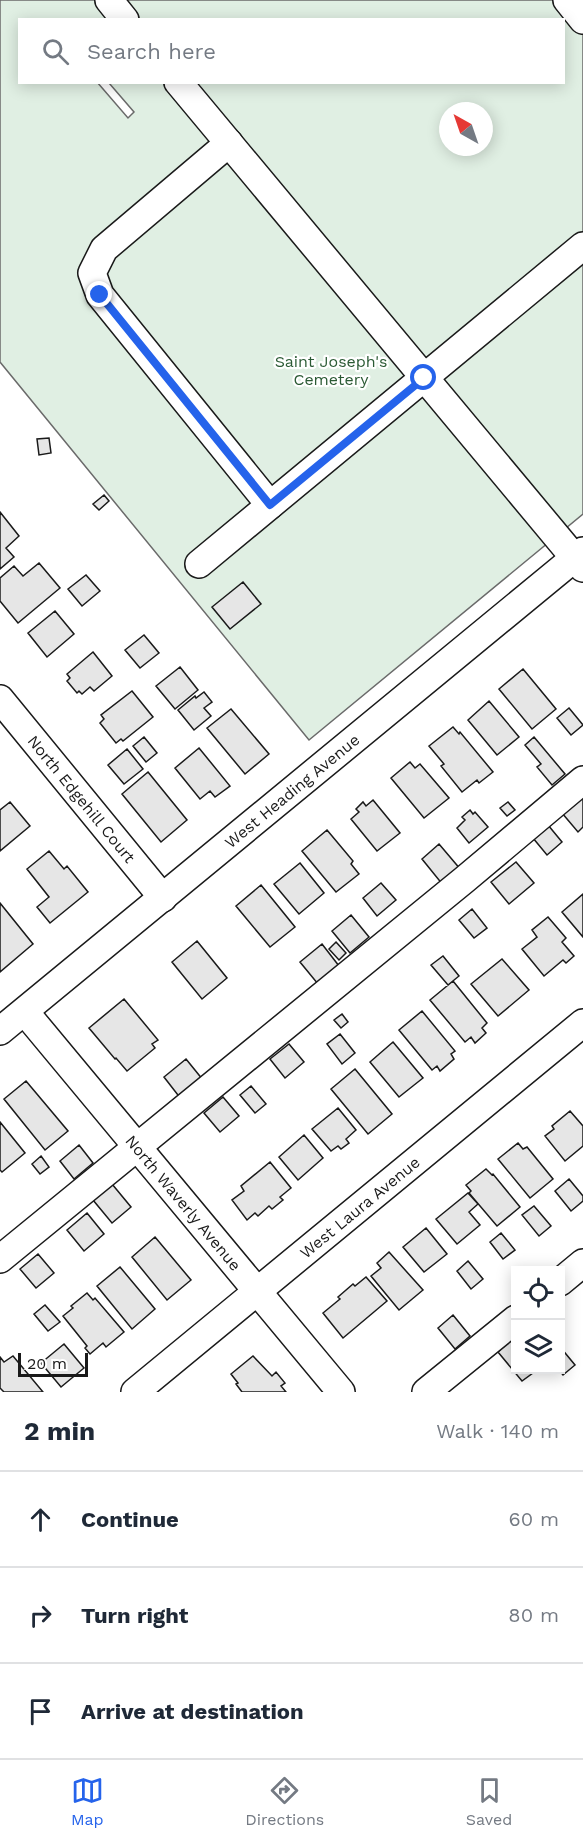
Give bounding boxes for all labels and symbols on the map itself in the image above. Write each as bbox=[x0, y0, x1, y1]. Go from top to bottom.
north arrow bbox=[439, 102, 493, 156]
route end bbox=[86, 281, 112, 307]
park label: Saint Joseph's Cemetery bbox=[275, 352, 387, 389]
route start bbox=[410, 364, 436, 390]
street label: West Heading Avenue bbox=[221, 730, 363, 852]
street label: North Edgehill Court bbox=[24, 732, 139, 867]
street label: North Waverly Avenue bbox=[121, 1131, 245, 1275]
street label: West Laura Avenue bbox=[296, 1152, 424, 1262]
scale bar bbox=[18, 1350, 88, 1378]

